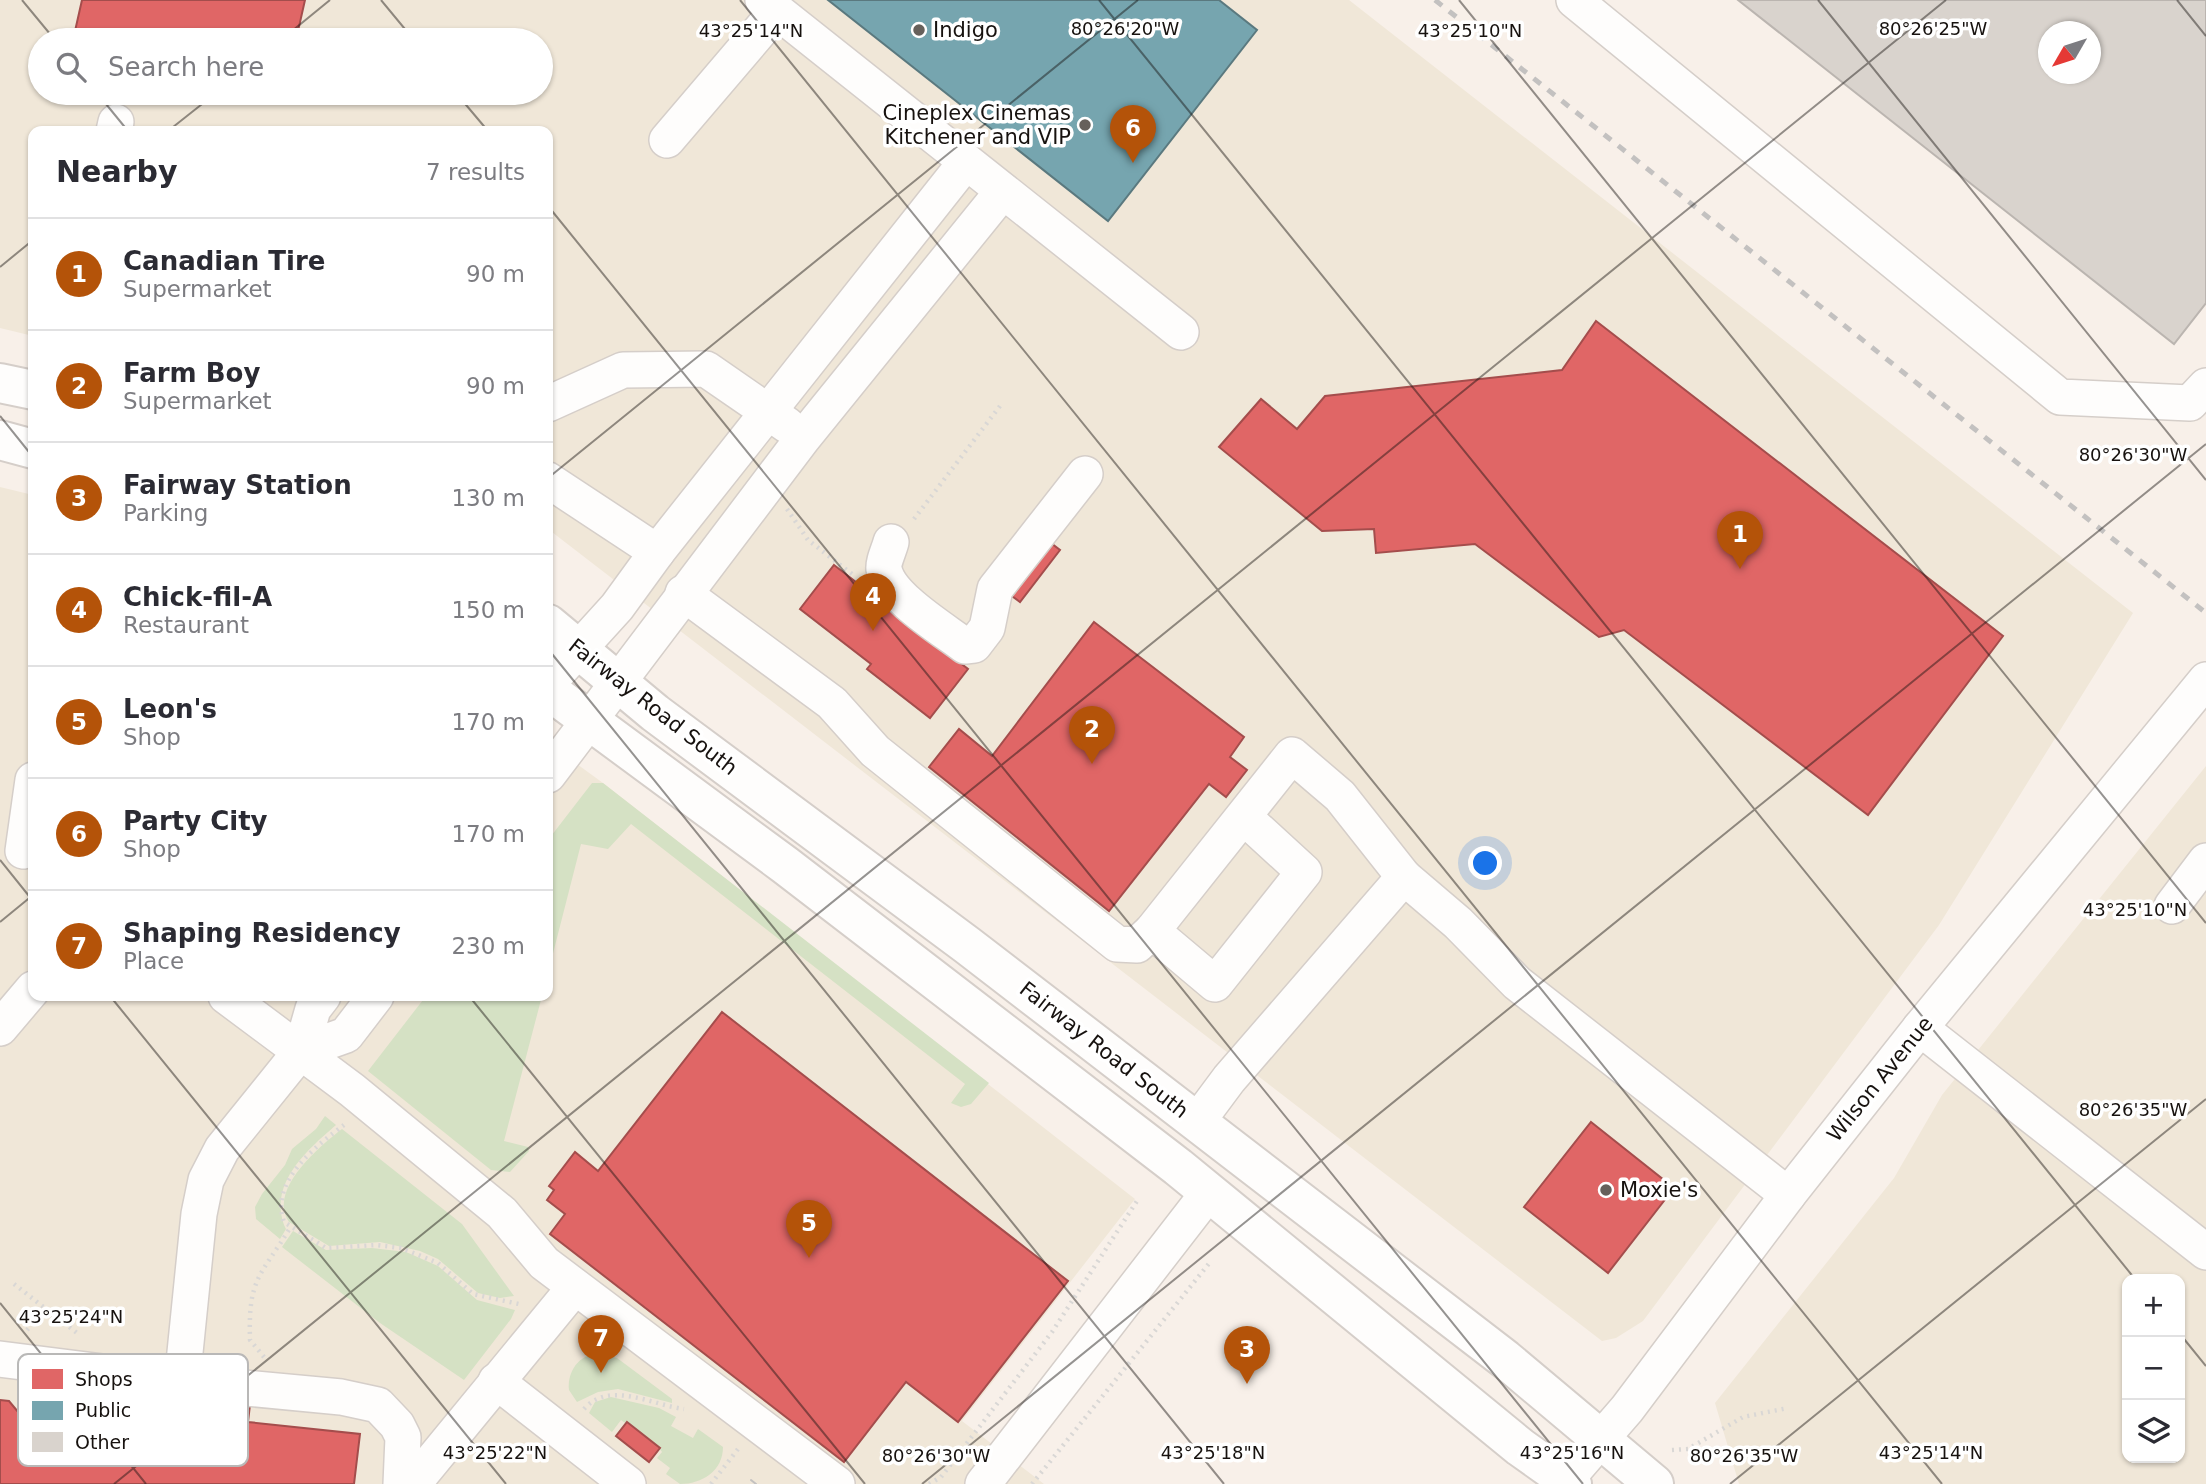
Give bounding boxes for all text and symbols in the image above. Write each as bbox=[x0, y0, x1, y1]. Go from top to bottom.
place label: Indigo bbox=[933, 18, 998, 42]
text: 80°26'20"W bbox=[1071, 18, 1180, 39]
text: 80°26'25"W bbox=[1879, 18, 1988, 39]
text: 43°25'14"N bbox=[699, 20, 803, 41]
text: 43°25'10"N bbox=[1418, 20, 1522, 41]
north arrow bbox=[2038, 21, 2101, 84]
marker: Indigo bbox=[911, 22, 927, 38]
search box bbox=[28, 28, 553, 105]
icon: search bbox=[52, 48, 90, 86]
text: Search here bbox=[108, 52, 264, 82]
place label: Cineplex Cinemas Kitchener and VIP bbox=[882, 101, 1071, 149]
pin: 6 bbox=[1110, 105, 1156, 163]
marker: Cineplex Cinemas Kitchener and VIP bbox=[1077, 117, 1093, 133]
text: Nearby bbox=[56, 154, 178, 189]
text: 7 results bbox=[426, 159, 525, 185]
text: Canadian Tire bbox=[123, 246, 325, 276]
text: 1 bbox=[71, 261, 87, 287]
text: 90 m bbox=[466, 261, 525, 287]
text: Supermarket bbox=[123, 276, 272, 302]
text: Farm Boy bbox=[123, 358, 260, 388]
text: 2 bbox=[71, 373, 87, 399]
text: 90 m bbox=[466, 373, 525, 399]
text: Supermarket bbox=[123, 388, 272, 414]
text: 80°26'30"W bbox=[2079, 444, 2188, 465]
text: Fairway Station bbox=[123, 470, 352, 500]
text: 3 bbox=[71, 485, 87, 511]
text: 130 m bbox=[451, 485, 525, 511]
text: Parking bbox=[123, 500, 208, 526]
pin: 1 bbox=[1717, 511, 1763, 569]
pin: 4 bbox=[850, 573, 896, 631]
text: Chick-fil-A bbox=[123, 582, 272, 612]
text: 4 bbox=[71, 597, 87, 623]
text: 150 m bbox=[451, 597, 525, 623]
text: Restaurant bbox=[123, 612, 249, 638]
street label: Fairway Road South bbox=[564, 634, 742, 780]
text: Leon's bbox=[123, 694, 217, 724]
pin: 2 bbox=[1069, 706, 1115, 764]
text: 5 bbox=[71, 709, 87, 735]
text: 170 m bbox=[451, 709, 525, 735]
text: Shop bbox=[123, 724, 181, 750]
text: Party City bbox=[123, 806, 268, 836]
text: 6 bbox=[71, 821, 87, 847]
text: 170 m bbox=[451, 821, 525, 847]
text: Shop bbox=[123, 836, 181, 862]
your location bbox=[1468, 846, 1502, 880]
text: 43°25'10"N bbox=[2083, 899, 2187, 920]
text: Shaping Residency bbox=[123, 918, 401, 948]
text: 7 bbox=[71, 933, 87, 959]
text: 230 m bbox=[451, 933, 525, 959]
text: Place bbox=[123, 948, 184, 974]
street label: Fairway Road South bbox=[1015, 977, 1193, 1123]
street label: Wilson Avenue bbox=[1822, 1012, 1938, 1146]
text: 80°26'35"W bbox=[2079, 1099, 2188, 1120]
place label: Moxie's bbox=[1620, 1178, 1698, 1202]
marker: Moxie's bbox=[1598, 1182, 1614, 1198]
pin: 5 bbox=[786, 1200, 832, 1258]
map controls bbox=[2122, 1274, 2185, 1463]
button: + bbox=[2122, 1274, 2185, 1337]
text: 43°25'24"N bbox=[19, 1306, 123, 1327]
pin: 7 bbox=[578, 1315, 624, 1373]
pin: 3 bbox=[1224, 1326, 1270, 1384]
button: − bbox=[2122, 1337, 2185, 1400]
legend bbox=[18, 1354, 248, 1466]
text: Shops bbox=[75, 1368, 133, 1390]
text: Public bbox=[75, 1399, 131, 1421]
button: layers bbox=[2122, 1400, 2185, 1463]
text: Other bbox=[75, 1431, 129, 1453]
text: 43°25'22"N bbox=[443, 1442, 547, 1463]
text: 43°25'18"N bbox=[1161, 1442, 1265, 1463]
text: 43°25'16"N bbox=[1520, 1442, 1624, 1463]
text: 43°25'14"N bbox=[1879, 1442, 1983, 1463]
text: 80°26'30"W bbox=[882, 1445, 991, 1466]
text: 80°26'35"W bbox=[1690, 1445, 1799, 1466]

